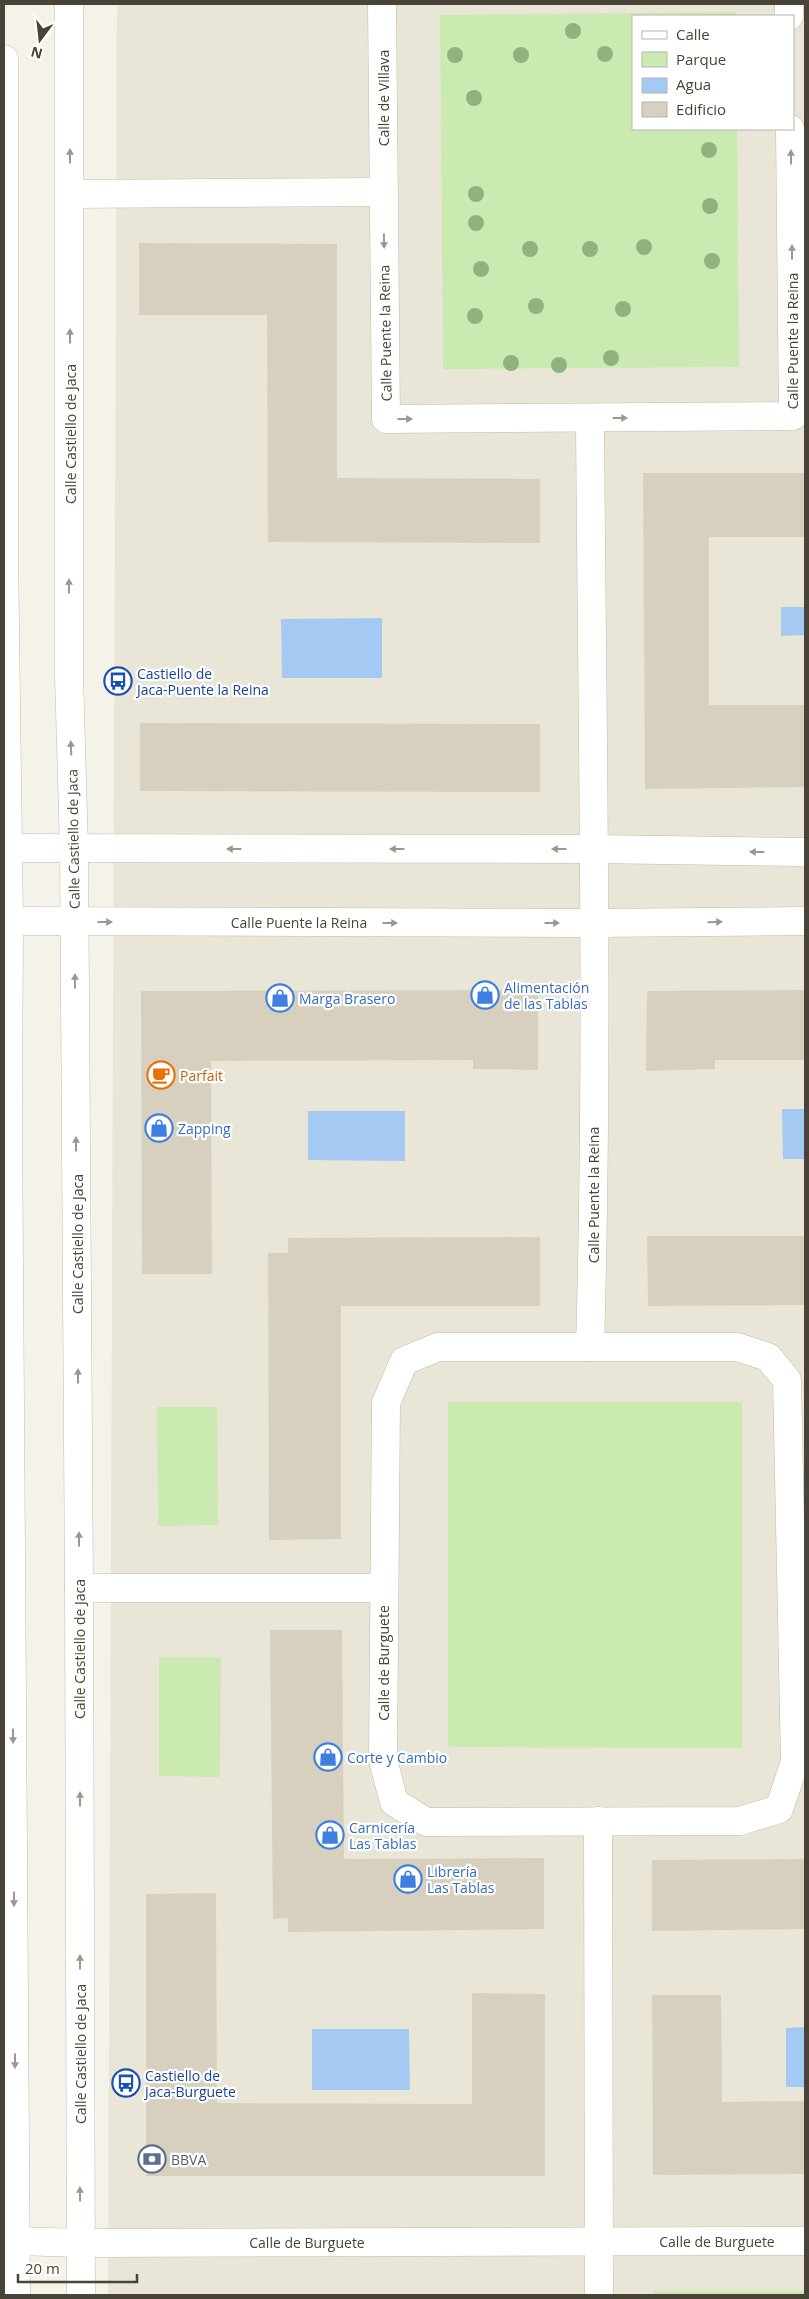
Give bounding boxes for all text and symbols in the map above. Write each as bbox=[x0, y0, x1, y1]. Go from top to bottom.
north arrow bbox=[15, 15, 65, 65]
legend bbox=[632, 15, 794, 130]
text: Calle bbox=[676, 24, 710, 44]
text: N bbox=[29, 42, 44, 64]
text: Parque bbox=[676, 49, 726, 69]
street label: Calle de Villava bbox=[374, 50, 393, 146]
text: Agua bbox=[676, 74, 711, 94]
text: Edificio bbox=[676, 99, 726, 119]
one-way arrow bbox=[66, 147, 74, 163]
one-way arrow bbox=[787, 149, 795, 165]
one-way arrow bbox=[380, 233, 388, 249]
one-way arrow bbox=[788, 243, 796, 259]
street label: Calle Puente la Reina bbox=[374, 265, 396, 401]
street label: Calle Puente la Reina bbox=[783, 273, 802, 409]
one-way arrow bbox=[66, 327, 74, 343]
street label: Calle Castiello de Jaca bbox=[61, 364, 80, 504]
one-way arrow bbox=[612, 414, 628, 422]
one-way arrow bbox=[397, 415, 413, 423]
one-way arrow bbox=[65, 577, 73, 593]
place label: Castiello de Jaca-Puente la Reina bbox=[135, 664, 269, 699]
bus stop icon: Castiello de Jaca-Puente la Reina bbox=[103, 666, 133, 696]
one-way arrow bbox=[67, 740, 75, 756]
street label: Calle Castiello de Jaca bbox=[62, 769, 84, 909]
one-way arrow bbox=[226, 845, 242, 853]
one-way arrow bbox=[388, 845, 404, 853]
one-way arrow bbox=[551, 845, 567, 853]
one-way arrow bbox=[748, 848, 764, 856]
street label: Calle Puente la Reina bbox=[231, 913, 367, 932]
one-way arrow bbox=[97, 918, 113, 926]
one-way arrow bbox=[707, 918, 723, 926]
one-way arrow bbox=[382, 919, 398, 927]
one-way arrow bbox=[545, 919, 561, 927]
one-way arrow bbox=[71, 973, 79, 989]
place label: Alimentación de las Tablas bbox=[504, 978, 589, 1013]
shop icon: Alimentación de las Tablas bbox=[470, 980, 500, 1010]
shop icon: Marga Brasero bbox=[265, 983, 295, 1013]
place label: Marga Brasero bbox=[299, 989, 395, 1008]
cafe icon: Parfait bbox=[146, 1060, 176, 1090]
place label: Parfait bbox=[180, 1066, 223, 1085]
shop icon: Zapping bbox=[144, 1113, 174, 1143]
place label: Zapping bbox=[178, 1119, 231, 1138]
street label: Calle Puente la Reina bbox=[584, 1127, 603, 1263]
one-way arrow bbox=[72, 1136, 80, 1152]
street label: Calle Castiello de Jaca bbox=[68, 1174, 87, 1314]
one-way arrow bbox=[74, 1368, 82, 1384]
one-way arrow bbox=[75, 1531, 83, 1547]
street label: Calle Castiello de Jaca bbox=[70, 1579, 89, 1719]
street label: Calle de Burguete bbox=[374, 1605, 393, 1721]
one-way arrow bbox=[9, 1729, 17, 1745]
shop icon: Corte y Cambio bbox=[313, 1742, 343, 1772]
place label: Corte y Cambio bbox=[347, 1748, 447, 1767]
one-way arrow bbox=[76, 1791, 84, 1807]
place label: Carnicería Las Tablas bbox=[349, 1818, 417, 1853]
shop icon: Carnicería Las Tablas bbox=[315, 1820, 345, 1850]
place label: Librería Las Tablas bbox=[427, 1862, 495, 1897]
shop icon: Librería Las Tablas bbox=[393, 1864, 423, 1894]
one-way arrow bbox=[10, 1891, 18, 1907]
one-way arrow bbox=[76, 1954, 84, 1970]
street label: Calle Castiello de Jaca bbox=[71, 1984, 90, 2124]
one-way arrow bbox=[11, 2054, 19, 2070]
place label: Castiello de Jaca-Burguete bbox=[143, 2066, 236, 2101]
bus stop icon: Castiello de Jaca-Burguete bbox=[111, 2068, 141, 2098]
bank icon: BBVA bbox=[137, 2144, 167, 2174]
place label: BBVA bbox=[171, 2150, 206, 2169]
one-way arrow bbox=[76, 2186, 84, 2202]
street label: Calle de Burguete bbox=[659, 2232, 775, 2251]
street label: Calle de Burguete bbox=[249, 2233, 365, 2252]
scale bar bbox=[18, 2252, 136, 2284]
text: 20 m bbox=[25, 2258, 60, 2278]

